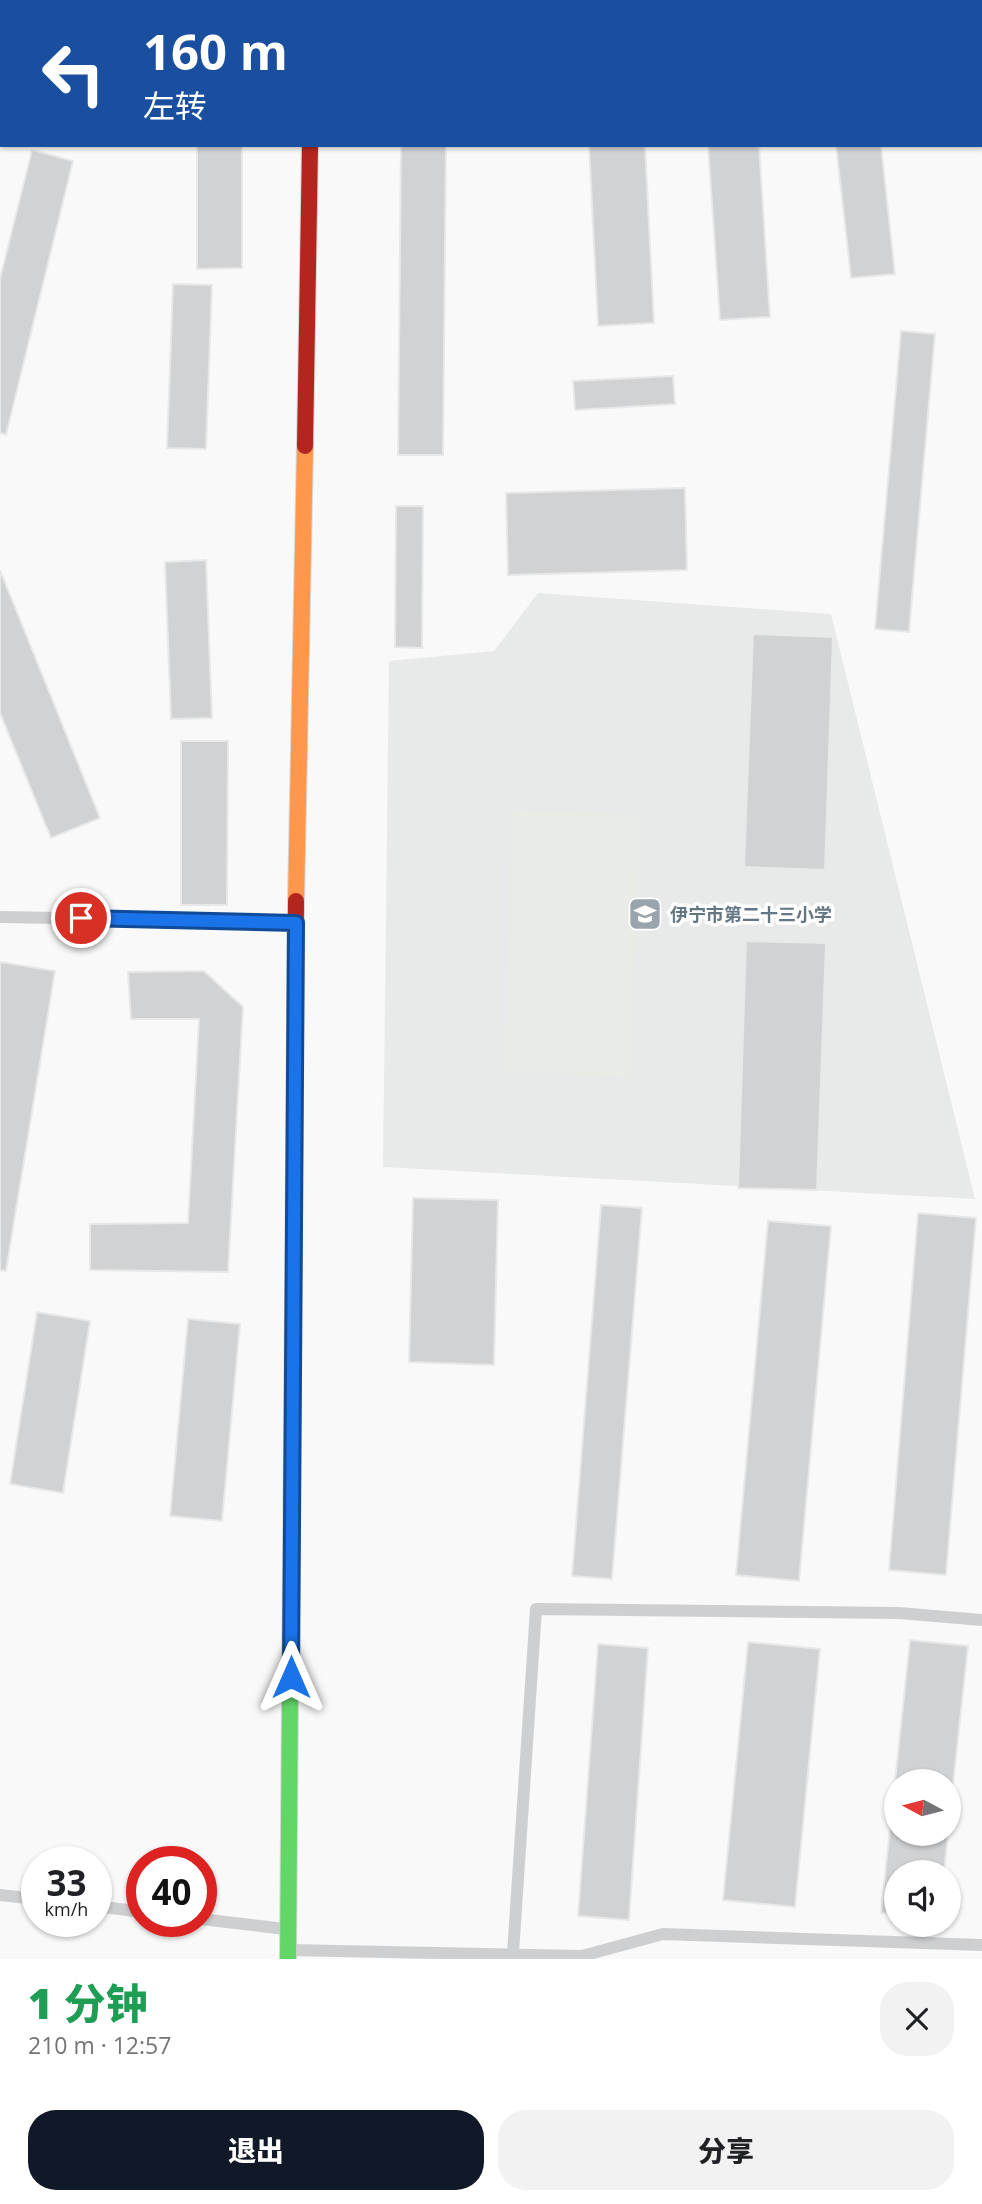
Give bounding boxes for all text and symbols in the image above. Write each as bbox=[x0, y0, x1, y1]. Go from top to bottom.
text: 160 m bbox=[143, 18, 288, 84]
icon: left bbox=[28, 28, 119, 119]
text: 左转 bbox=[143, 84, 207, 127]
pin bbox=[51, 888, 111, 948]
school or university icon: 伊宁市第二十三小学 bbox=[626, 895, 664, 933]
icon: arrive bbox=[62, 899, 100, 937]
place label: 伊宁市第二十三小学 bbox=[670, 902, 832, 926]
position arrow bbox=[254, 1640, 328, 1714]
north arrow bbox=[884, 1769, 961, 1846]
map controls bbox=[884, 1769, 961, 1937]
speed limit sign: 40 bbox=[126, 1846, 217, 1937]
text: 33 bbox=[46, 1859, 87, 1906]
button: sound bbox=[884, 1860, 961, 1937]
text: km/h bbox=[45, 1897, 88, 1921]
text: 1 分钟 bbox=[28, 1974, 148, 2031]
button: close bbox=[880, 1982, 954, 2056]
text: 210 m · 12:57 bbox=[28, 2029, 171, 2061]
button: 退出 bbox=[28, 2110, 484, 2190]
button: 分享 bbox=[498, 2110, 954, 2190]

